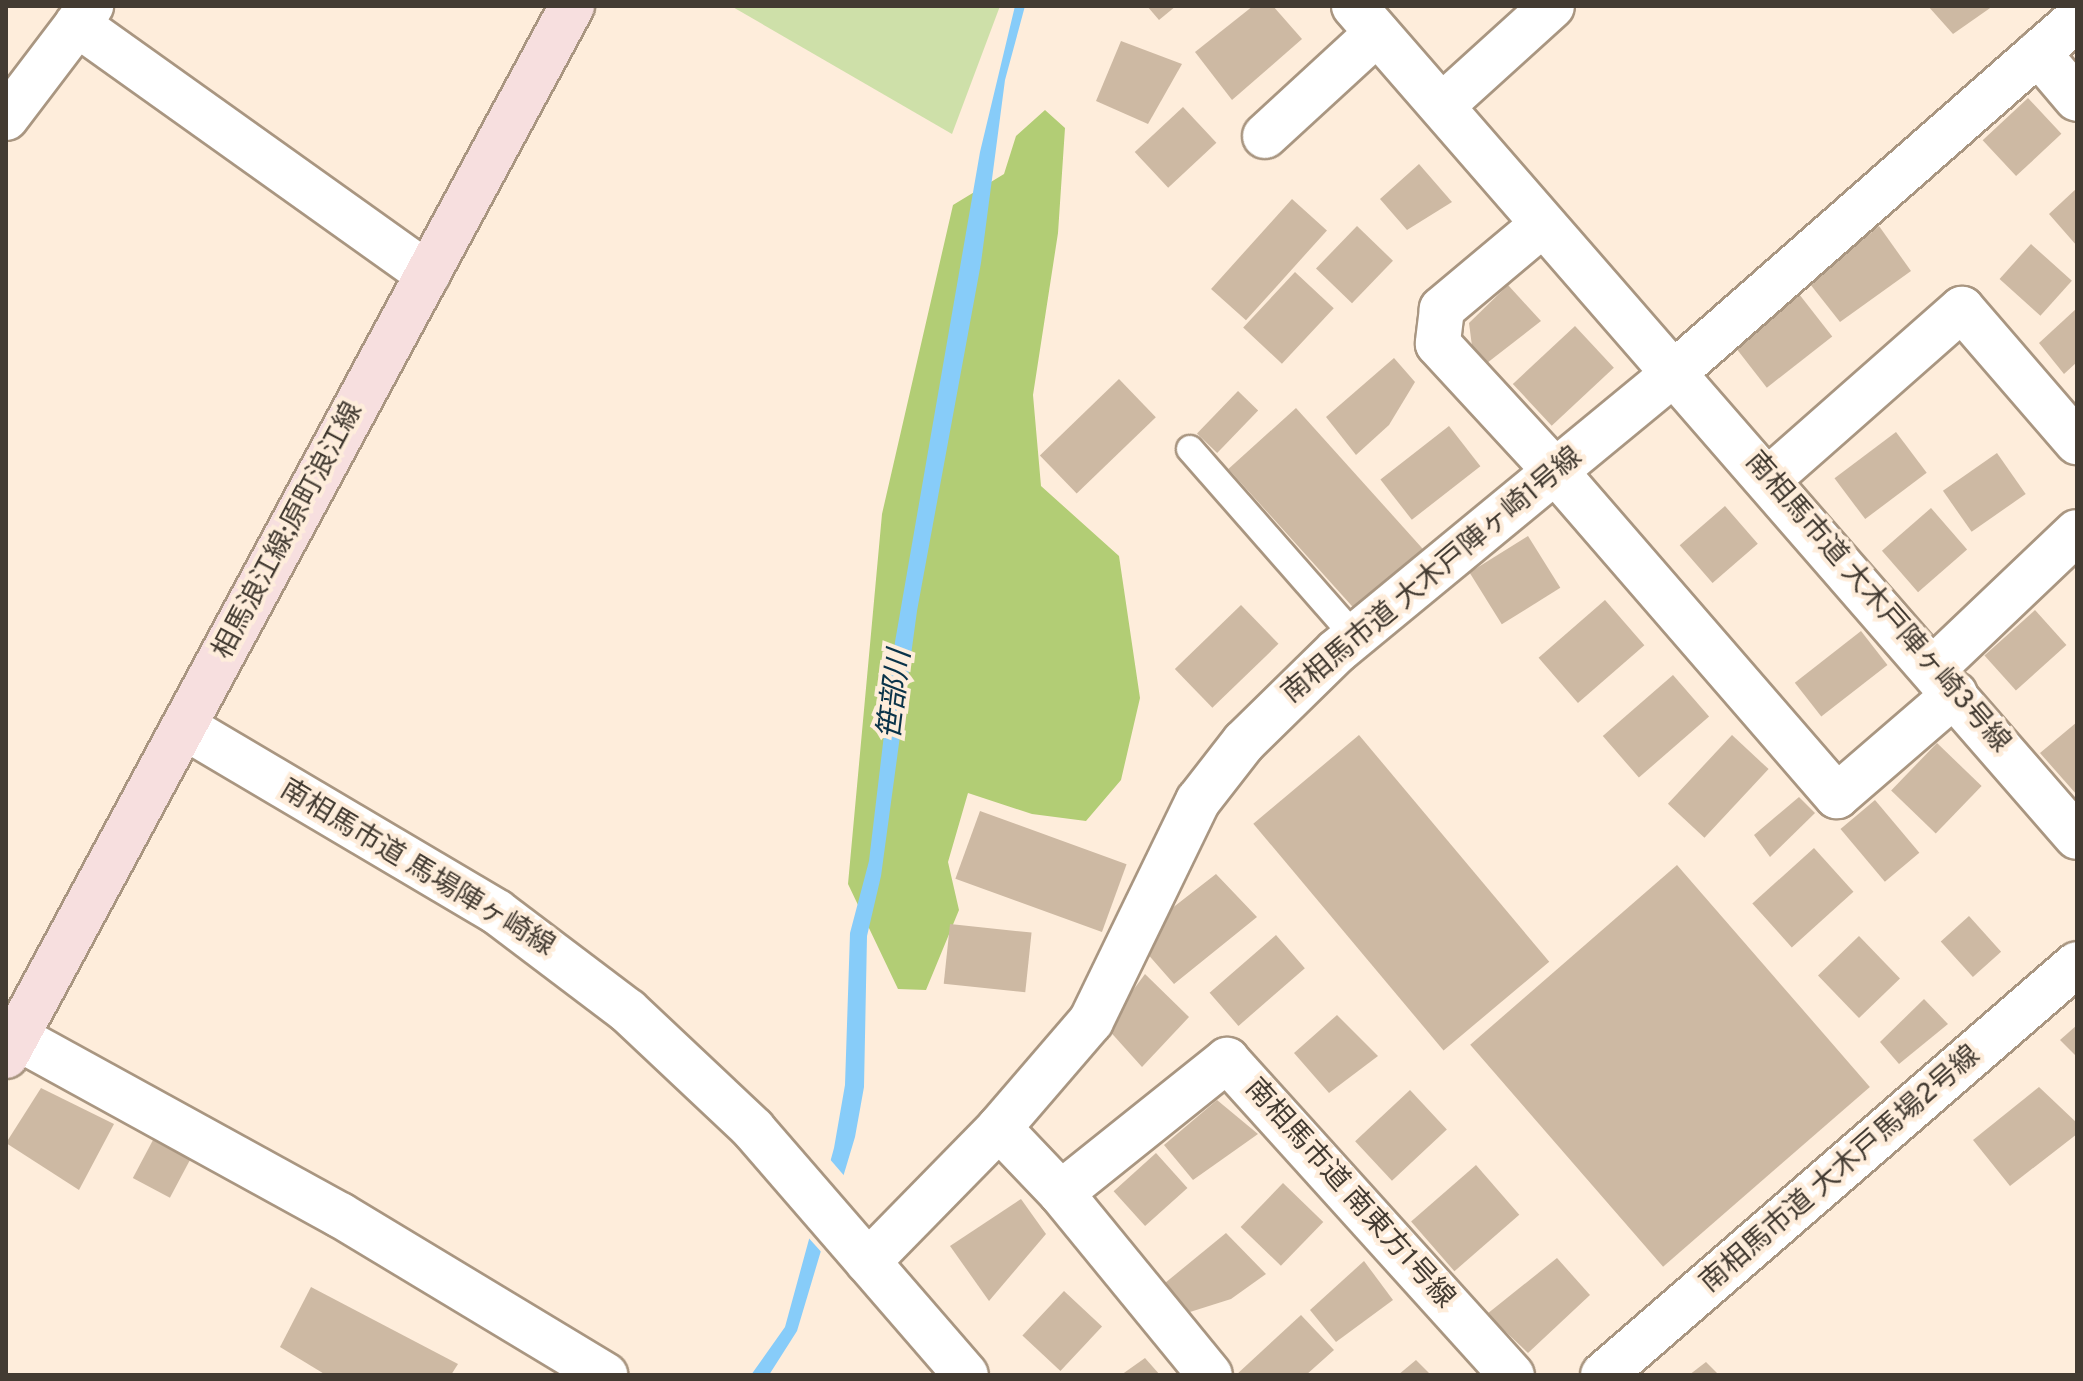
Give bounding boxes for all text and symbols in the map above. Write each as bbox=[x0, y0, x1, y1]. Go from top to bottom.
street label: 相馬浪江線;原町浪江線 bbox=[207, 397, 371, 665]
street label: 南相馬市道 大木戸陣ヶ崎1号線 bbox=[1276, 441, 1590, 711]
street label: 南相馬市道 大木戸陣ヶ崎3号線 bbox=[1737, 446, 2017, 760]
water label: 笹部川 bbox=[874, 648, 920, 742]
street label: 南相馬市道 馬場陣ヶ崎線 bbox=[274, 774, 560, 964]
street label: 南相馬市道 大木戸馬場2号線 bbox=[1694, 1039, 1988, 1301]
street label: 南相馬市道 南東方1号線 bbox=[1237, 1072, 1461, 1316]

